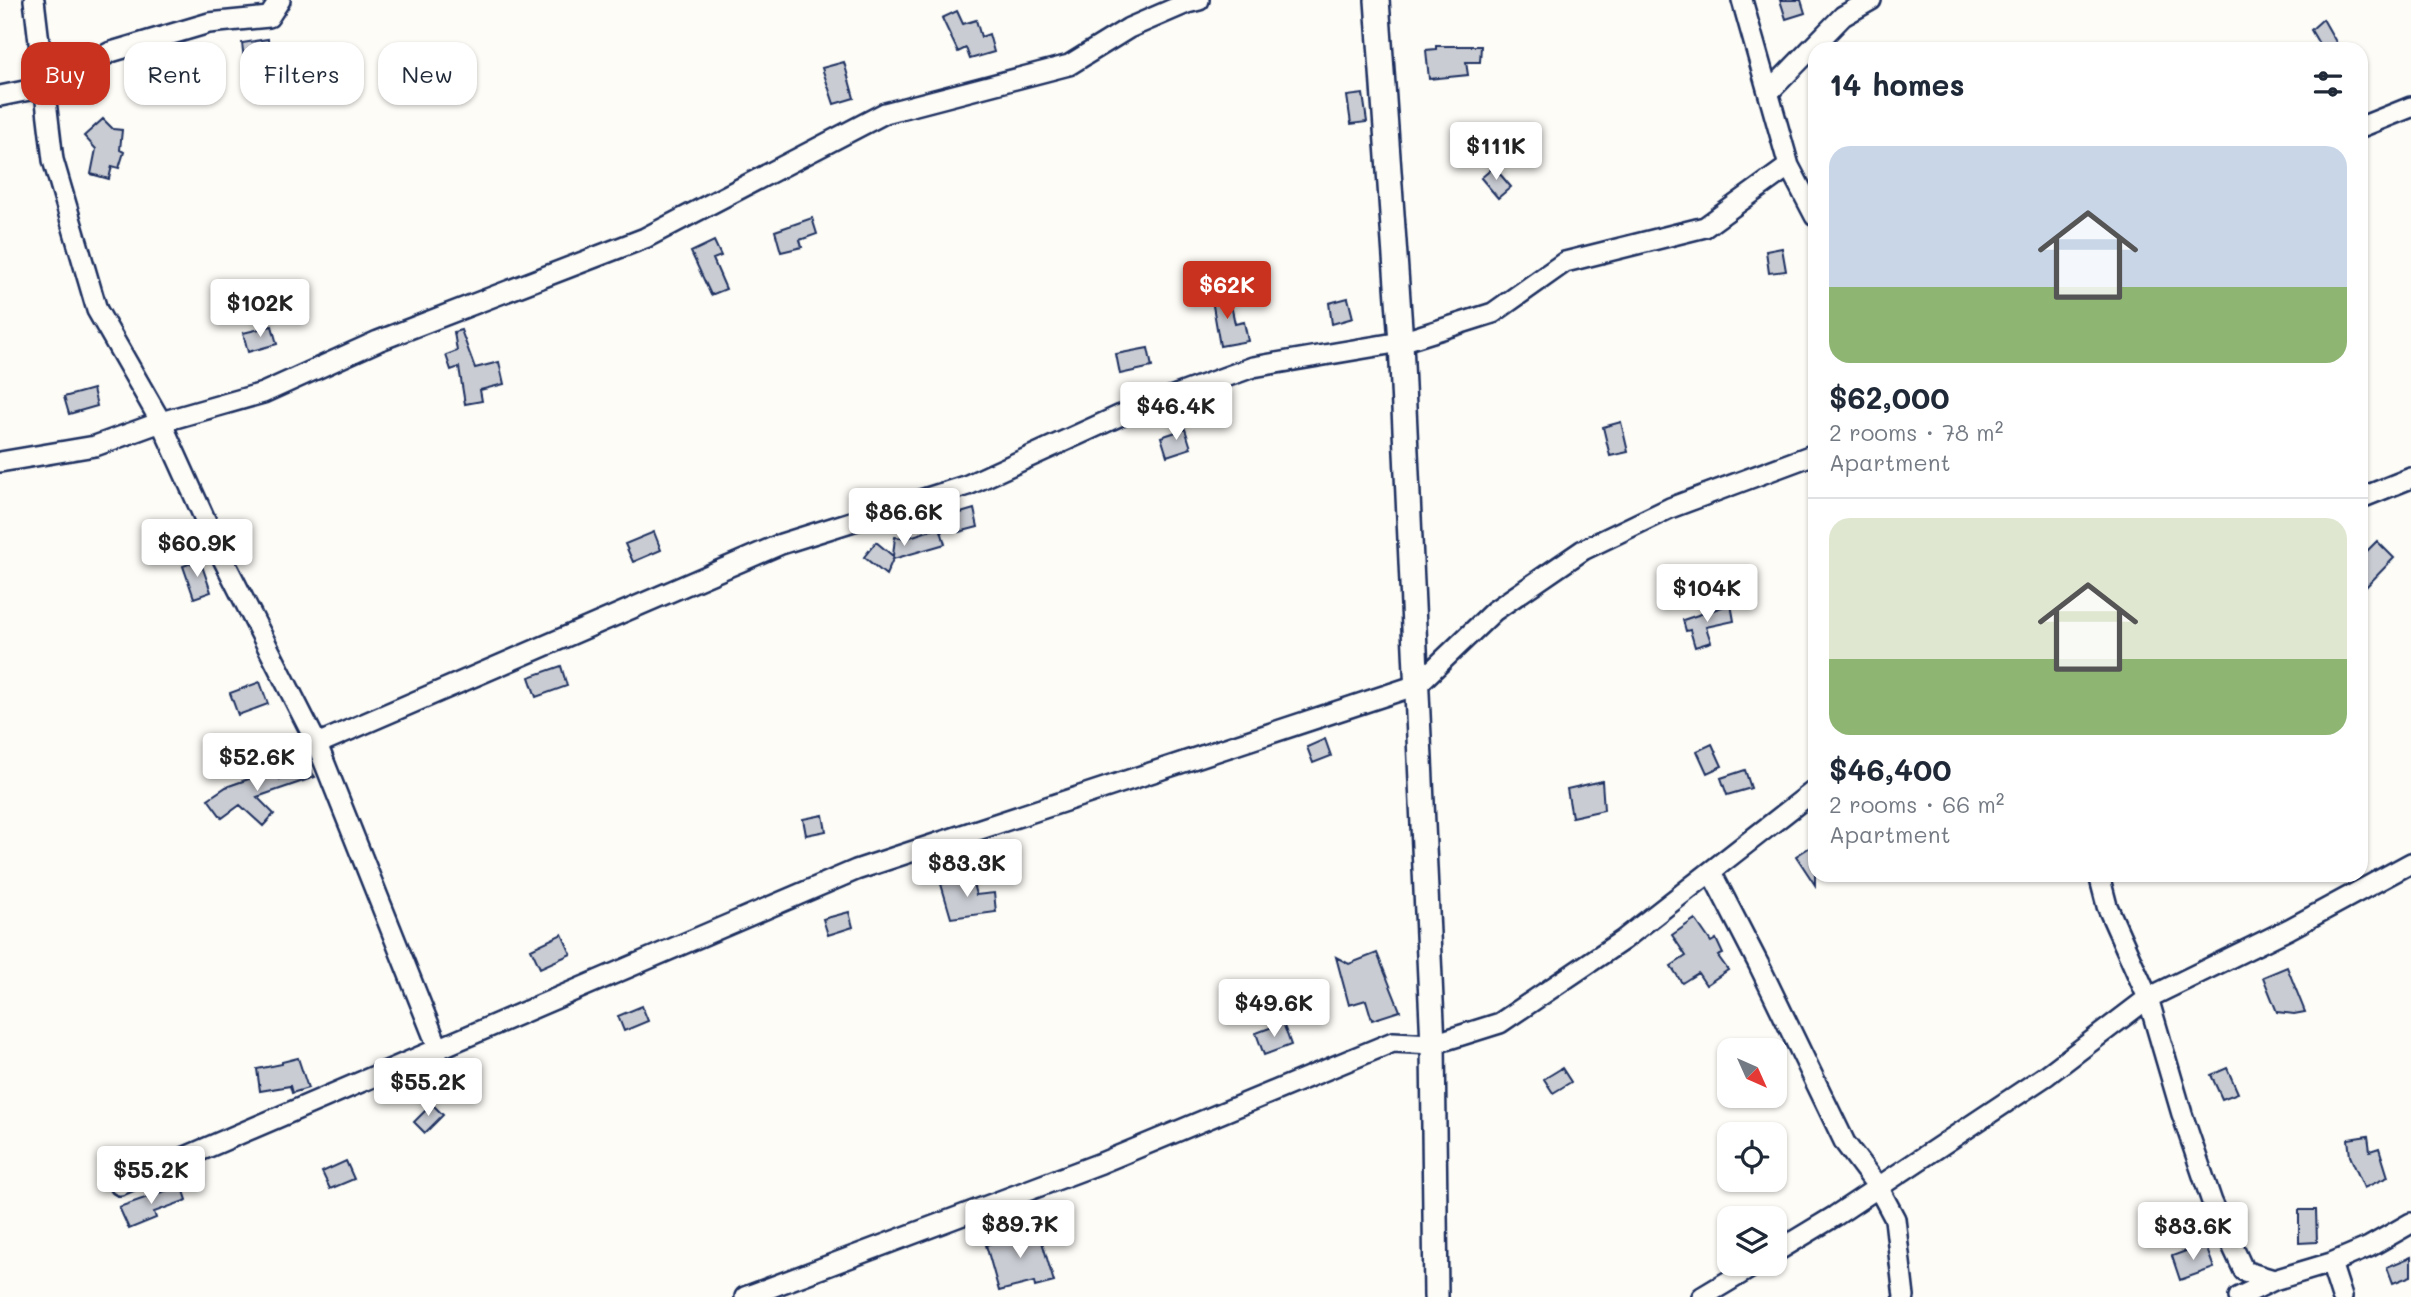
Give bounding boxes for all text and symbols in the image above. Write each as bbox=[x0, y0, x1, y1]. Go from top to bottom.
chip: Buy bbox=[21, 42, 110, 105]
chip: Rent bbox=[124, 42, 226, 105]
chip: Filters bbox=[240, 42, 364, 105]
chip: New bbox=[378, 42, 477, 105]
text: 14 homes bbox=[1829, 64, 1965, 104]
icon: filters bbox=[2309, 65, 2347, 103]
pin: $111K bbox=[1447, 122, 1545, 182]
text: $111K bbox=[1466, 130, 1526, 160]
icon: home bbox=[2025, 192, 2151, 318]
pin: $62K bbox=[1186, 262, 1268, 321]
text: $62K bbox=[1199, 269, 1255, 299]
pin: $102K bbox=[211, 280, 309, 339]
text: $102K bbox=[226, 287, 294, 317]
text: $62,000 bbox=[1829, 377, 1950, 417]
pin: $46.4K bbox=[1119, 382, 1233, 442]
text: $46.4K bbox=[1136, 390, 1216, 420]
text: 2 rooms · 78 m² bbox=[1829, 417, 2003, 447]
text: Apartment bbox=[1829, 447, 1951, 477]
pin: $86.6K bbox=[847, 489, 961, 548]
text: $86.6K bbox=[865, 496, 943, 526]
pin: $60.9K bbox=[140, 520, 254, 579]
text: $60.9K bbox=[158, 527, 236, 557]
pin: $104K bbox=[1658, 564, 1756, 624]
icon: home bbox=[2025, 564, 2151, 690]
text: $104K bbox=[1673, 572, 1741, 602]
pin: $52.6K bbox=[200, 734, 314, 793]
text: $52.6K bbox=[219, 741, 295, 771]
text: $46,400 bbox=[1829, 749, 1952, 789]
text: 2 rooms · 66 m² bbox=[1829, 789, 2004, 819]
text: Apartment bbox=[1829, 819, 1951, 849]
pin: $83.3K bbox=[910, 839, 1024, 899]
text: $83.3K bbox=[928, 847, 1006, 877]
pin: $49.6K bbox=[1217, 979, 1331, 1039]
text: $49.6K bbox=[1235, 987, 1313, 1017]
north arrow bbox=[1717, 1038, 1787, 1108]
map controls bbox=[1717, 1038, 1787, 1276]
pin: $55.2K bbox=[371, 1058, 485, 1118]
text: $55.2K bbox=[390, 1066, 466, 1096]
button: locate bbox=[1717, 1122, 1787, 1192]
pin: $55.2K bbox=[94, 1146, 208, 1206]
text: $55.2K bbox=[113, 1154, 189, 1184]
pin: $89.7K bbox=[963, 1200, 1077, 1260]
pin: $83.6K bbox=[2136, 1202, 2250, 1262]
button: layers bbox=[1717, 1206, 1787, 1276]
text: $89.7K bbox=[981, 1208, 1059, 1238]
text: $83.6K bbox=[2154, 1210, 2232, 1240]

